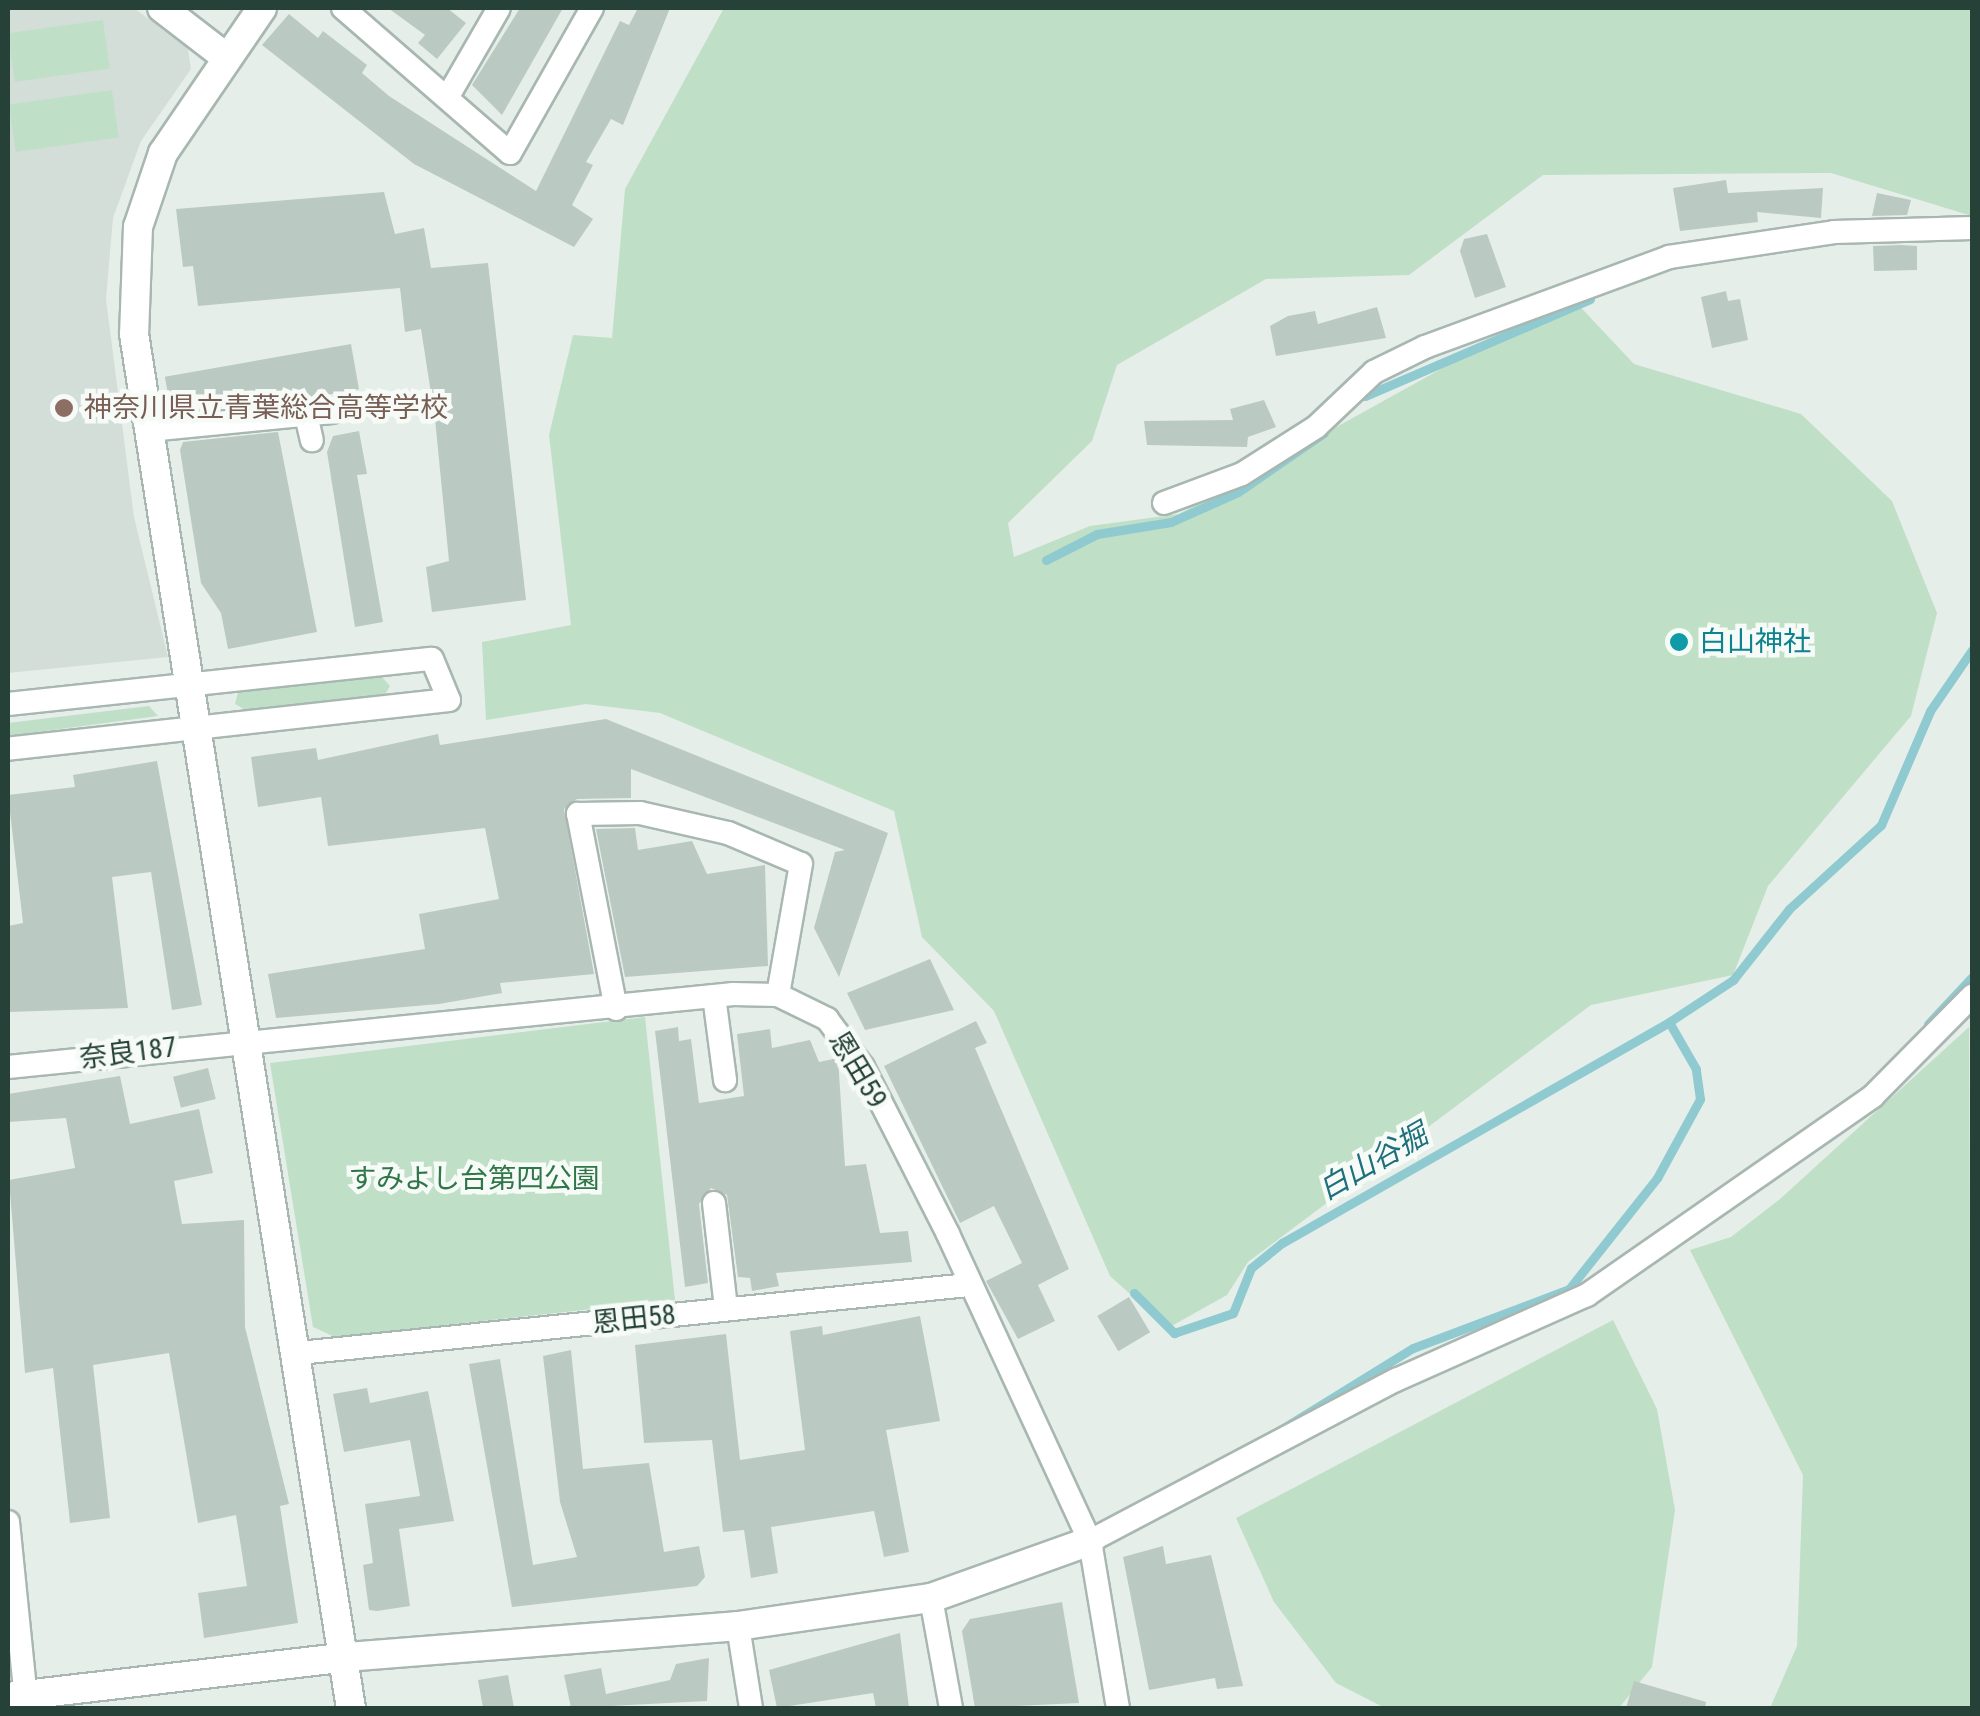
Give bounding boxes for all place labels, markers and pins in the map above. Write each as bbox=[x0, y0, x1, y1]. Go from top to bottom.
place label: 神奈川県立青葉総合高等学校 bbox=[84, 391, 448, 425]
marker: 神奈川県立青葉総合高等学校 bbox=[53, 397, 75, 419]
place label: 白山神社 bbox=[1699, 625, 1811, 659]
marker: 白山神社 bbox=[1668, 631, 1690, 653]

